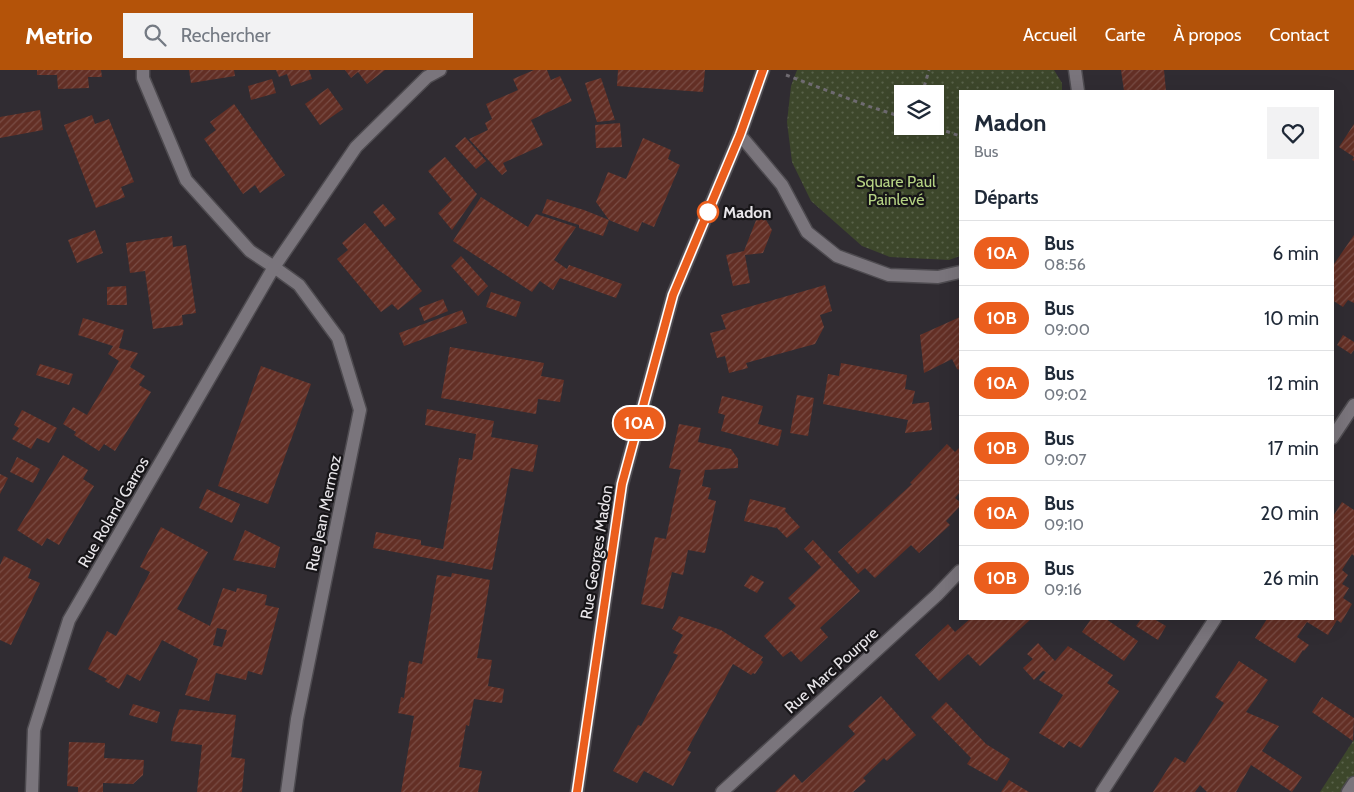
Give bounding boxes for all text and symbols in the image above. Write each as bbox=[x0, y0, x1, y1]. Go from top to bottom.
search box bbox=[123, 13, 473, 58]
text: Metrio bbox=[25, 21, 93, 50]
icon: search bbox=[141, 21, 169, 49]
text: Rechercher bbox=[181, 24, 271, 47]
text: Accueil bbox=[1023, 24, 1077, 46]
text: Carte bbox=[1105, 24, 1145, 46]
text: À propos bbox=[1173, 24, 1241, 46]
text: Contact bbox=[1269, 24, 1329, 46]
map controls bbox=[894, 85, 944, 135]
button: layers bbox=[894, 85, 944, 135]
button: heart bbox=[1267, 107, 1319, 159]
text: Madon bbox=[974, 108, 1046, 137]
text: Bus bbox=[974, 142, 998, 161]
park label: Square Paul Painlevé bbox=[856, 172, 936, 209]
text: Départs bbox=[974, 186, 1039, 209]
marker: Madon bbox=[697, 201, 719, 223]
place label: Madon bbox=[723, 203, 771, 222]
text: Bus bbox=[1044, 232, 1074, 255]
text: 10A bbox=[986, 242, 1017, 264]
text: 6 min bbox=[1273, 242, 1319, 265]
text: 08:56 bbox=[1044, 255, 1086, 274]
text: Bus bbox=[1044, 297, 1074, 320]
text: 10B bbox=[986, 307, 1017, 329]
text: 10 min bbox=[1264, 307, 1319, 330]
text: 09:00 bbox=[1044, 320, 1090, 339]
text: Bus bbox=[1044, 362, 1074, 385]
text: 10A bbox=[986, 372, 1017, 394]
text: 12 min bbox=[1267, 372, 1319, 395]
text: 09:02 bbox=[1044, 385, 1087, 404]
line badge: 10A bbox=[610, 407, 668, 439]
text: 10A bbox=[624, 412, 654, 434]
text: Bus bbox=[1044, 427, 1074, 450]
text: 10B bbox=[986, 437, 1017, 459]
text: 17 min bbox=[1268, 437, 1319, 460]
text: 09:07 bbox=[1044, 450, 1087, 469]
street label: Rue Roland Garros bbox=[74, 453, 153, 571]
street label: Rue Jean Mermoz bbox=[302, 453, 345, 573]
street label: Rue Georges Madon bbox=[576, 483, 617, 621]
text: Bus bbox=[1044, 492, 1074, 515]
text: 10A bbox=[986, 502, 1017, 524]
text: 20 min bbox=[1260, 502, 1319, 525]
text: 09:10 bbox=[1044, 515, 1084, 534]
text: Bus bbox=[1044, 557, 1074, 580]
text: 10B bbox=[986, 567, 1017, 589]
text: 26 min bbox=[1263, 567, 1319, 590]
text: 09:16 bbox=[1044, 580, 1082, 599]
street label: Rue Marc Pourpre bbox=[781, 623, 882, 717]

